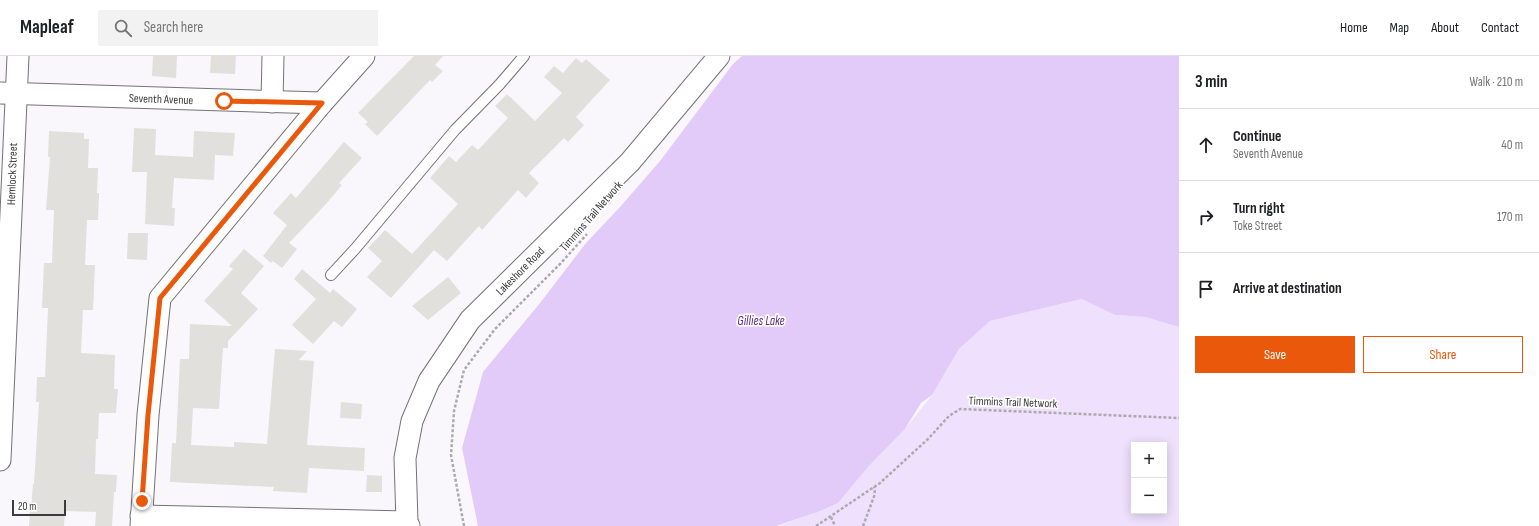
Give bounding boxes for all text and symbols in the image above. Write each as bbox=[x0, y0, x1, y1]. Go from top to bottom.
search box bbox=[98, 10, 378, 46]
text: Mapleaf bbox=[20, 16, 74, 39]
icon: search bbox=[112, 17, 134, 39]
text: Search here bbox=[144, 18, 203, 37]
text: Home bbox=[1340, 19, 1368, 36]
text: Map bbox=[1390, 19, 1409, 36]
text: About bbox=[1431, 19, 1459, 36]
text: Contact bbox=[1481, 19, 1519, 36]
text: 3 min bbox=[1195, 72, 1228, 92]
text: Walk · 210 m bbox=[1470, 74, 1523, 90]
street label: Seventh Avenue bbox=[128, 91, 194, 108]
route start bbox=[215, 92, 233, 110]
text: Continue bbox=[1233, 127, 1282, 146]
icon: ahead bbox=[1195, 134, 1217, 156]
text: 40 m bbox=[1501, 137, 1523, 153]
street label: Hemlock Street bbox=[4, 142, 21, 205]
text: Seventh Avenue bbox=[1233, 146, 1303, 162]
street label: Timmins Trail Network bbox=[557, 178, 626, 255]
text: Turn right bbox=[1233, 199, 1285, 218]
icon: right bbox=[1195, 206, 1217, 228]
text: 170 m bbox=[1497, 209, 1523, 225]
text: Toke Street bbox=[1233, 218, 1282, 234]
street label: Lakeshore Road bbox=[493, 244, 548, 299]
icon: arrive bbox=[1195, 278, 1217, 300]
text: Arrive at destination bbox=[1233, 279, 1342, 298]
water label: Gillies Lake bbox=[737, 313, 785, 329]
button: Save bbox=[1195, 336, 1355, 373]
button: Share bbox=[1363, 336, 1523, 373]
street label: Timmins Trail Network bbox=[968, 393, 1058, 412]
map controls bbox=[1131, 442, 1167, 514]
button: + bbox=[1131, 442, 1167, 478]
button: − bbox=[1131, 478, 1167, 514]
route end bbox=[133, 492, 151, 510]
scale bar bbox=[12, 498, 66, 517]
text: 20 m bbox=[18, 500, 36, 513]

